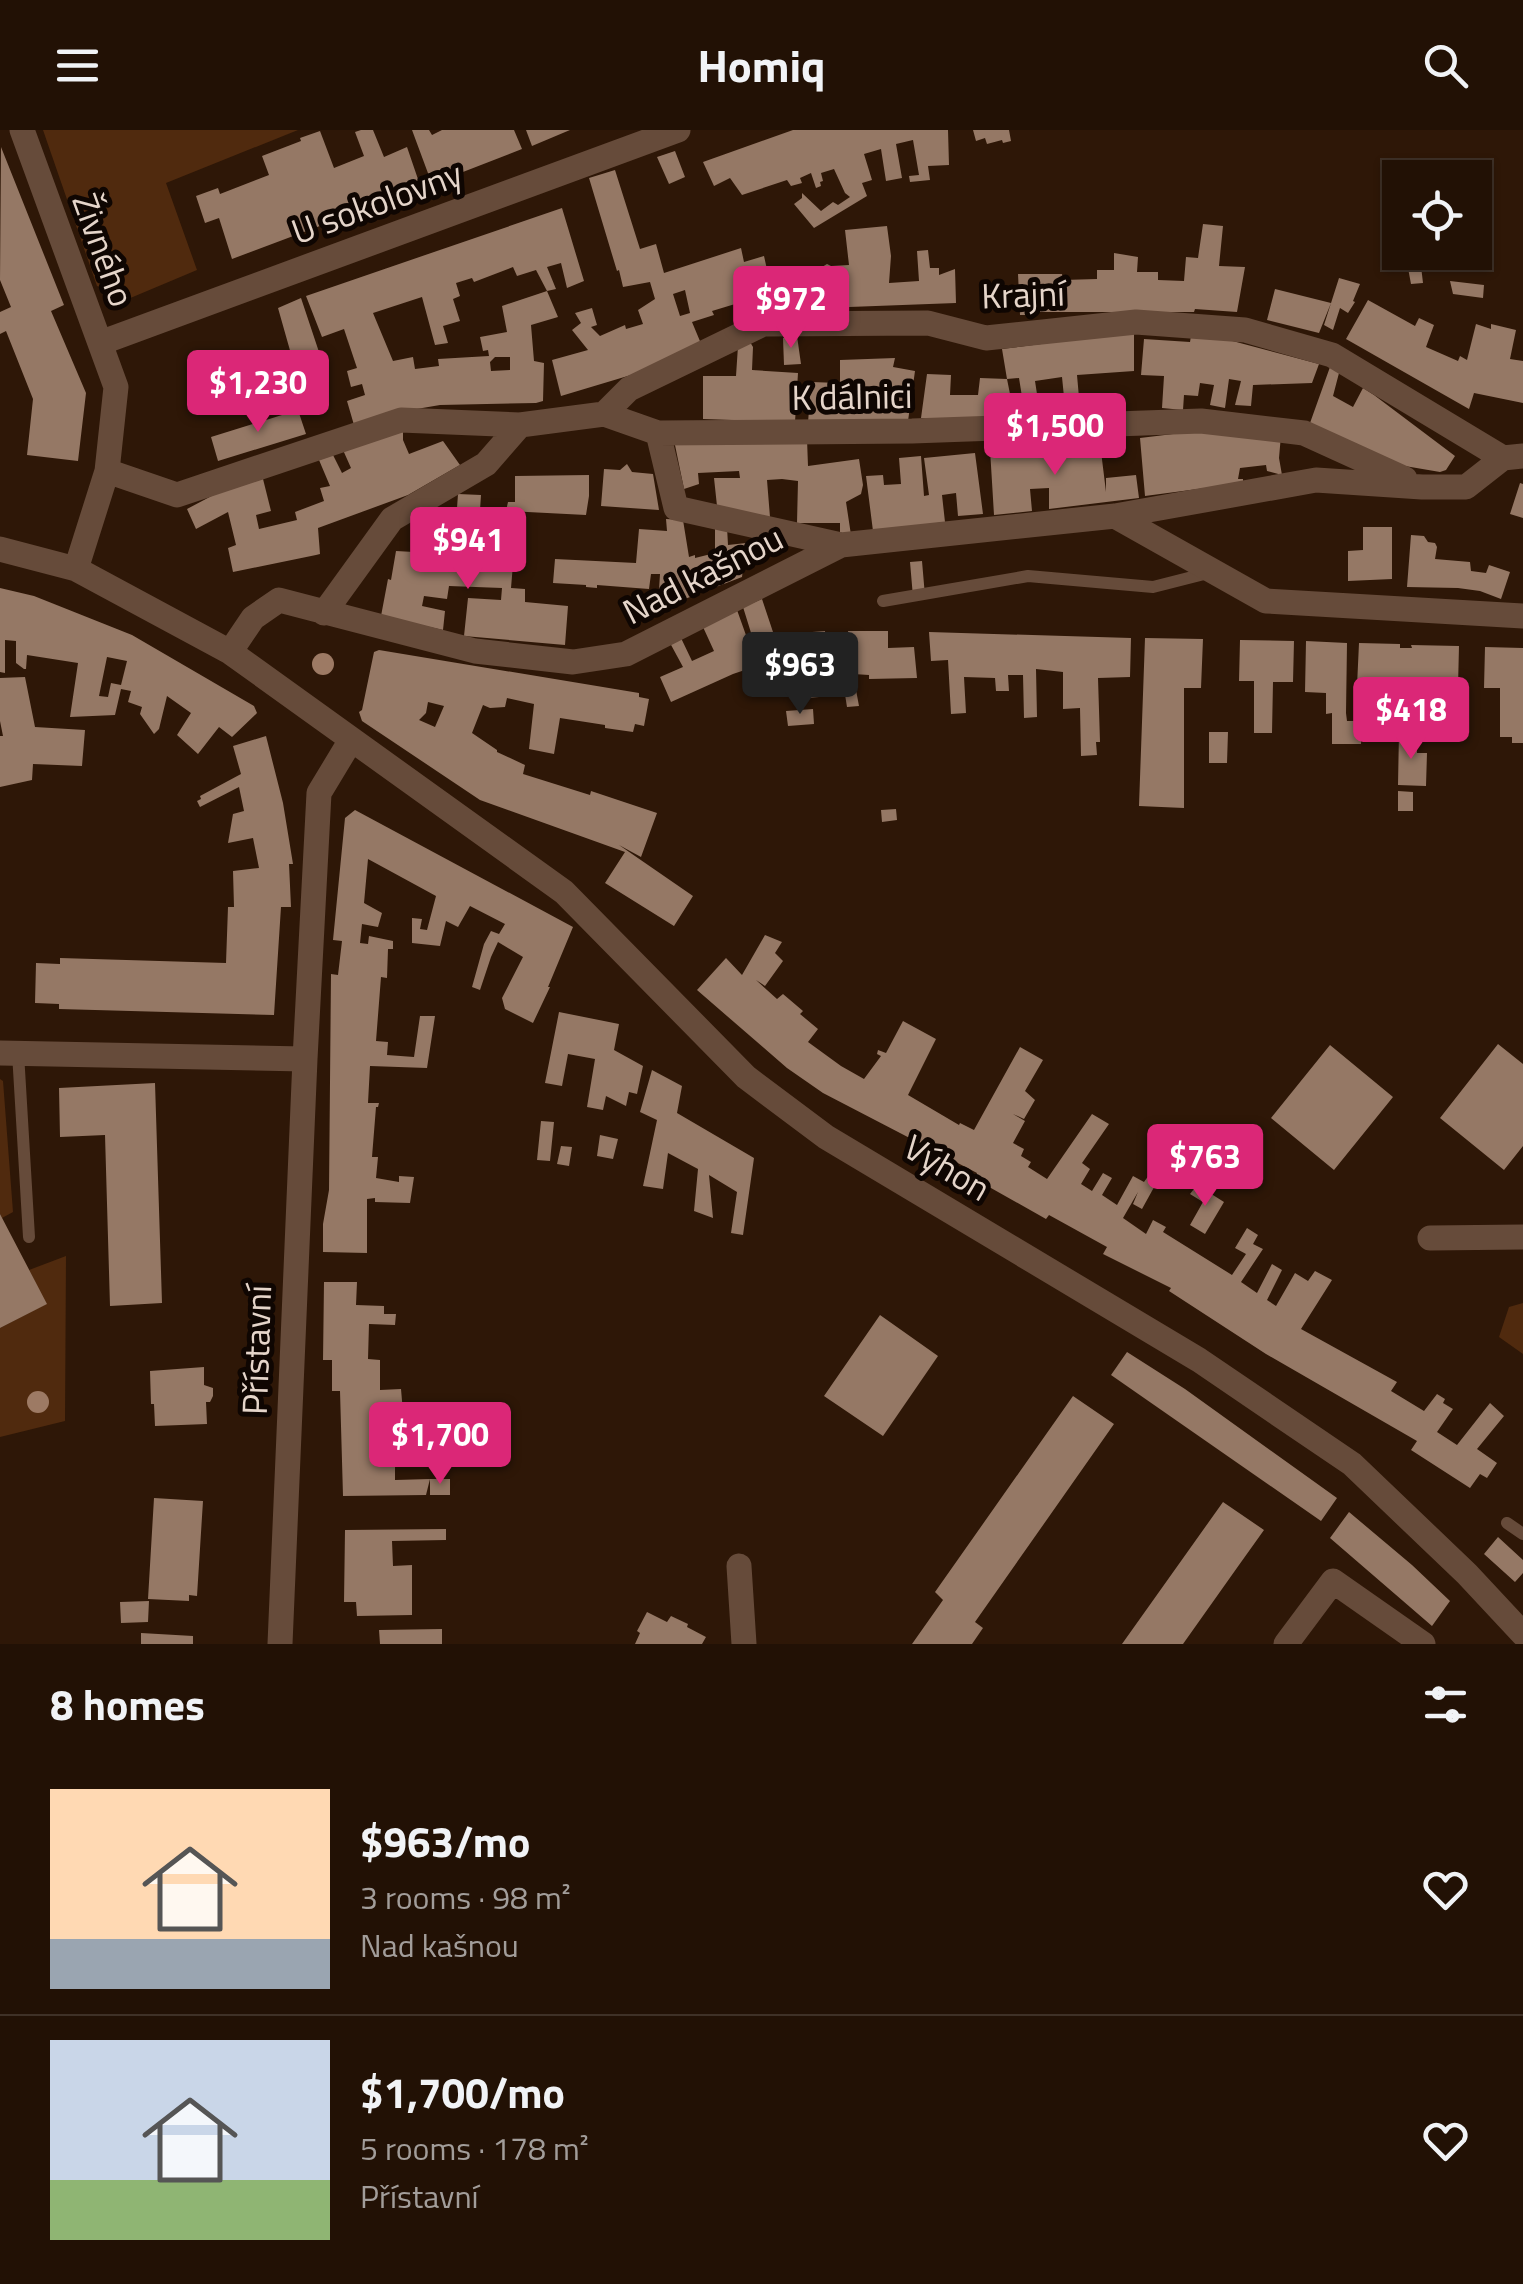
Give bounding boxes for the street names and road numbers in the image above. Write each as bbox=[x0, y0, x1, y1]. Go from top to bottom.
street label: U sokolovny bbox=[284, 146, 470, 258]
street label: Živného bbox=[59, 185, 149, 314]
street label: Krajní bbox=[980, 265, 1068, 322]
street label: K dálnici bbox=[791, 368, 913, 424]
street label: Nad kašnou bbox=[613, 511, 792, 638]
street label: Výhon bbox=[894, 1120, 1001, 1214]
street label: Přístavní bbox=[227, 1282, 285, 1416]

